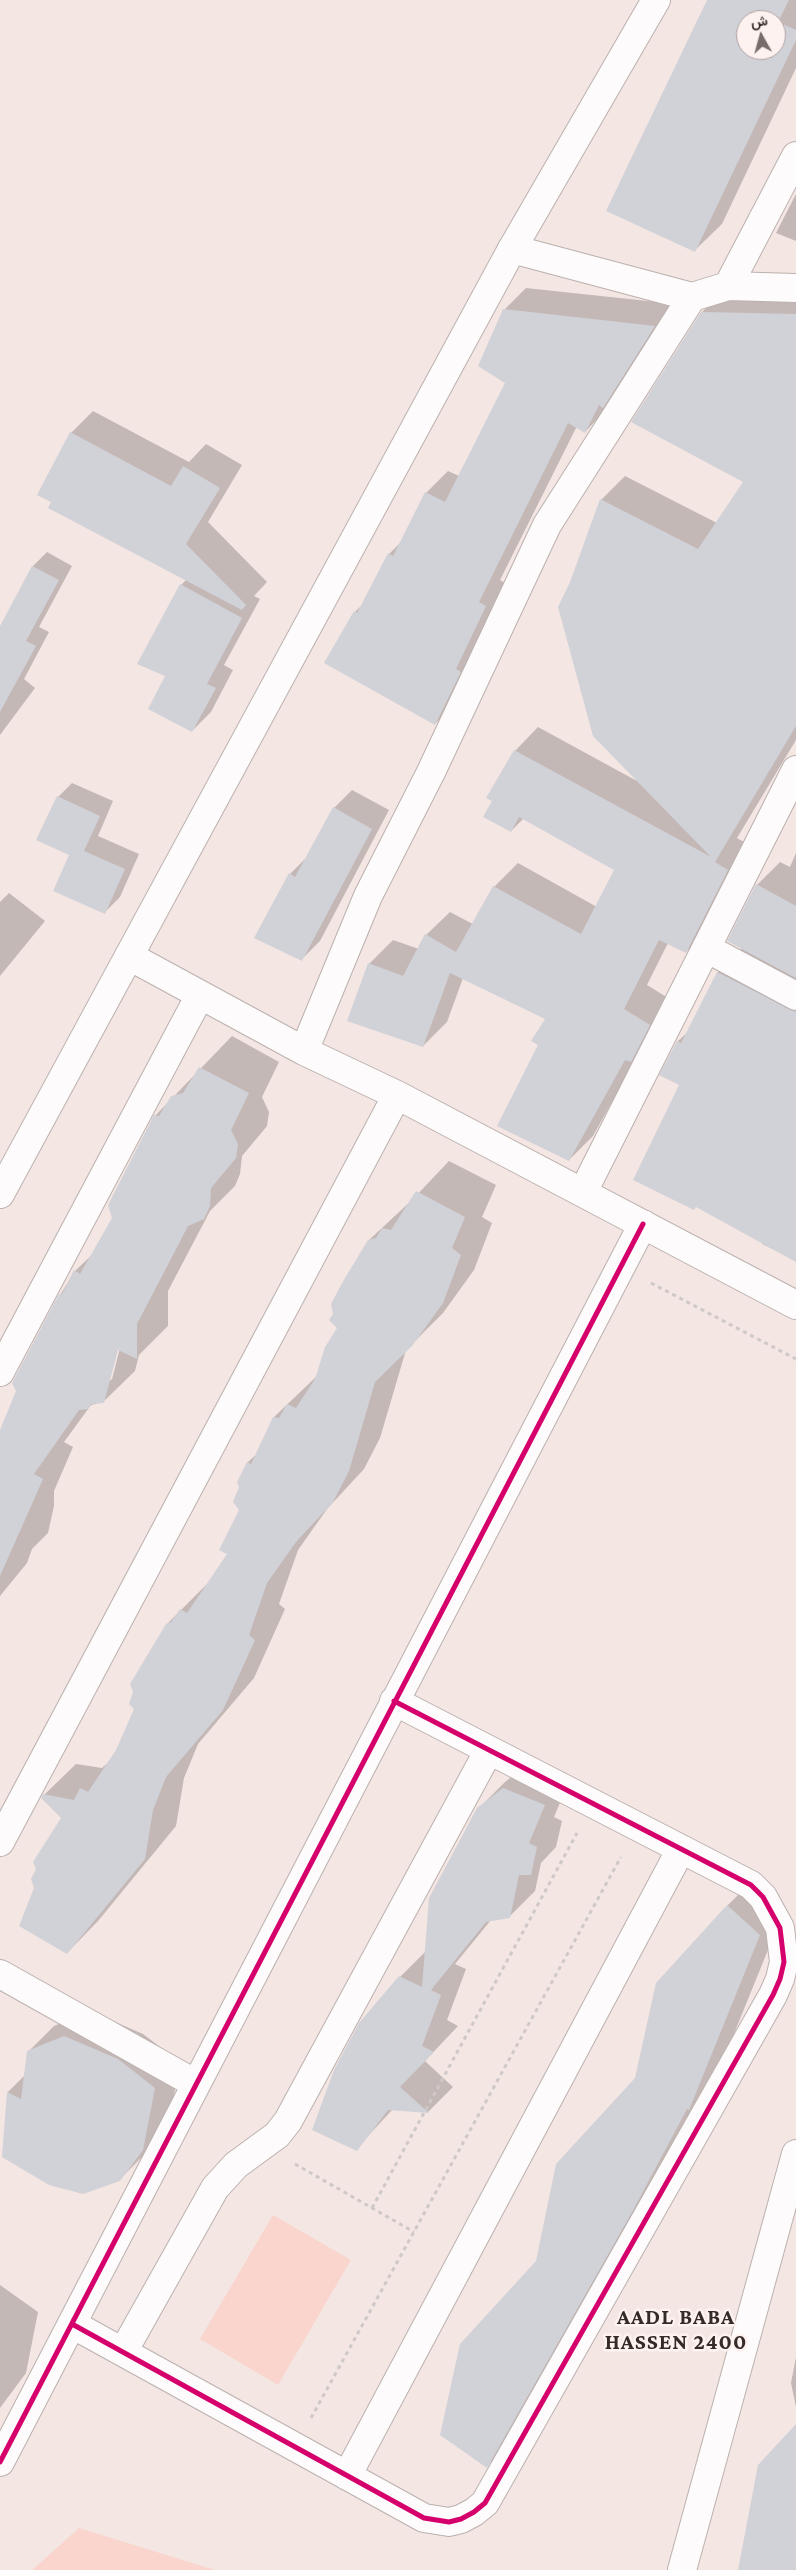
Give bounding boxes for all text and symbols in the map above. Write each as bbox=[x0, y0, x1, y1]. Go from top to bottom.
north arrow bbox=[736, 10, 786, 60]
text: ش bbox=[750, 12, 769, 30]
district label: AADL BABA HASSEN 2400 bbox=[603, 2304, 749, 2356]

